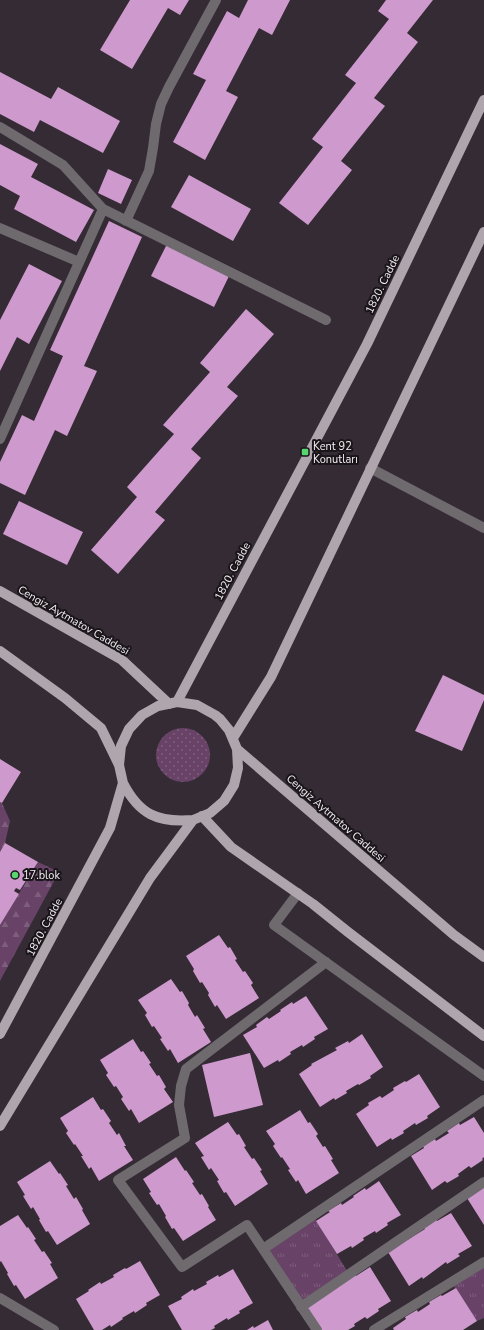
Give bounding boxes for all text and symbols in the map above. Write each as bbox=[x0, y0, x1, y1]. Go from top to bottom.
street label: 1820. Cadde bbox=[362, 252, 403, 316]
place label: Kent 92 Konutları bbox=[313, 439, 358, 467]
marker: Kent 92 Konutları bbox=[300, 447, 310, 457]
street label: 1820. Cadde bbox=[211, 540, 254, 603]
street label: Cengiz Aytmatov Caddesi bbox=[15, 582, 132, 659]
street label: Cengiz Aytmatov Caddesi bbox=[283, 771, 388, 866]
place label: 17.blok bbox=[23, 868, 60, 883]
marker: 17.blok bbox=[10, 870, 20, 880]
street label: 1820. Cadde bbox=[23, 896, 66, 959]

